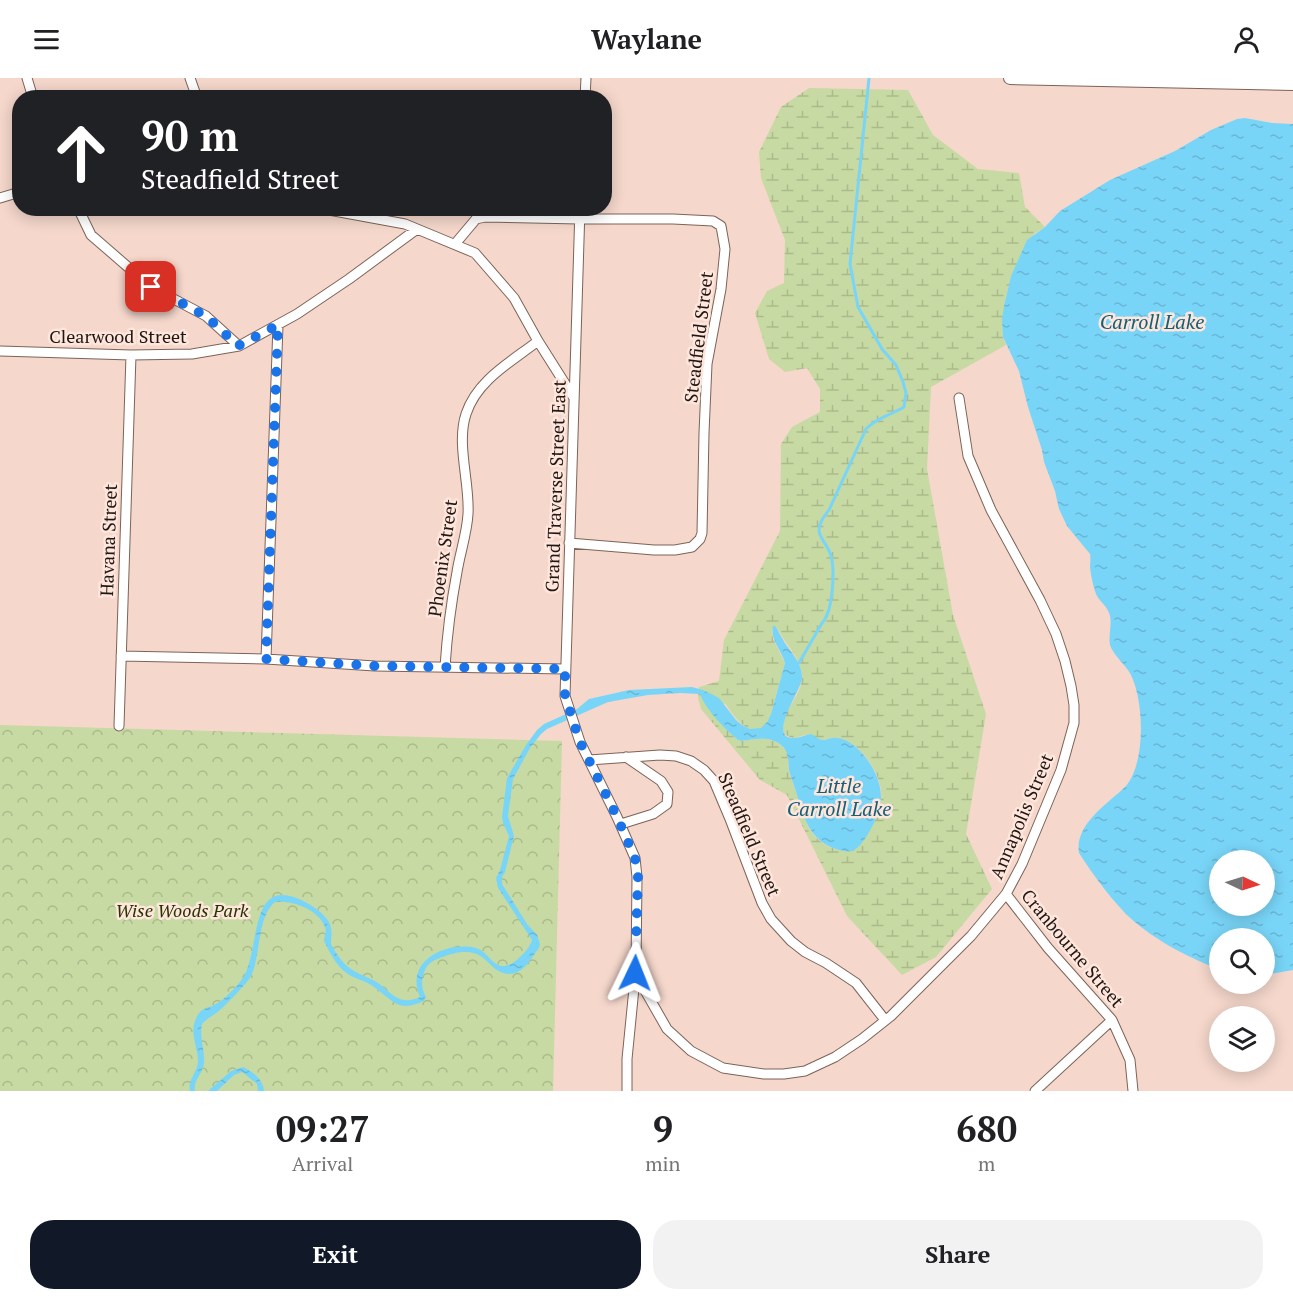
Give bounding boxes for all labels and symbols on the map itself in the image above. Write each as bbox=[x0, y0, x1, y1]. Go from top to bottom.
pin bbox=[125, 261, 176, 312]
street label: Steadfield Street bbox=[678, 270, 718, 404]
water label: Carroll Lake bbox=[1100, 308, 1204, 335]
street label: Clearwood Street bbox=[49, 324, 187, 348]
street label: Grand Traverse Street East bbox=[539, 379, 571, 593]
street label: Havana Street bbox=[94, 483, 122, 597]
street label: Phoenix Street bbox=[422, 498, 462, 618]
street label: Annapolis Street bbox=[984, 749, 1058, 882]
street label: Steadfield Street bbox=[713, 769, 787, 900]
water label: Little Carroll Lake bbox=[787, 772, 891, 822]
north arrow bbox=[1209, 850, 1275, 916]
street label: Cranbourne Street bbox=[1016, 884, 1130, 1012]
park label: Wise Woods Park bbox=[115, 898, 249, 922]
position arrow bbox=[603, 941, 667, 1005]

